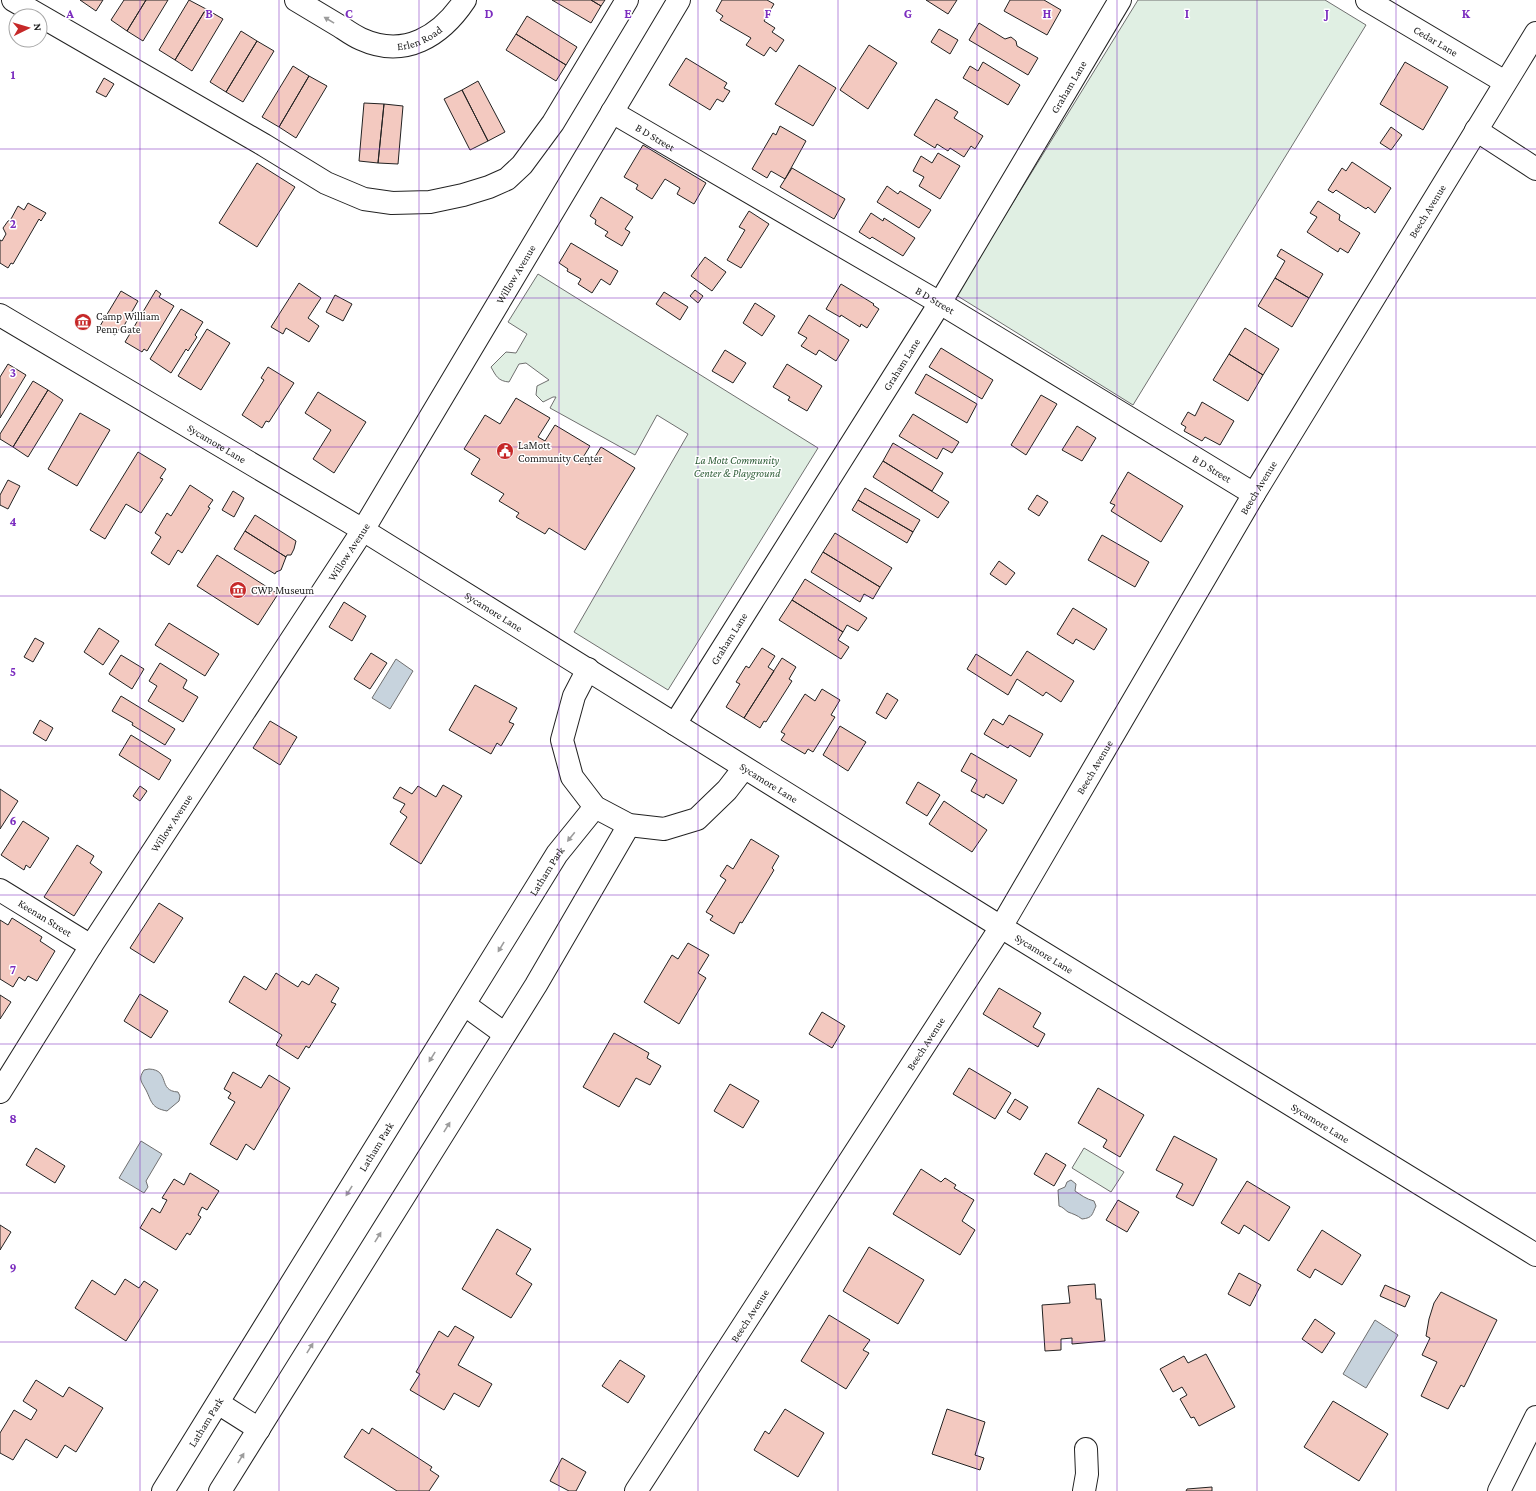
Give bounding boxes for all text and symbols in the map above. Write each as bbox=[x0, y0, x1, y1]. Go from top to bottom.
text: A bbox=[65, 6, 74, 21]
text: B bbox=[205, 6, 213, 21]
text: C bbox=[345, 6, 353, 21]
text: D bbox=[485, 6, 494, 21]
text: E bbox=[624, 6, 632, 21]
text: F bbox=[765, 6, 772, 21]
text: G bbox=[904, 6, 912, 21]
text: H bbox=[1043, 6, 1052, 21]
text: I bbox=[1185, 6, 1189, 21]
text: J bbox=[1323, 6, 1329, 21]
text: K bbox=[1462, 6, 1471, 21]
north arrow bbox=[8, 8, 48, 48]
one-way arrow bbox=[323, 16, 335, 23]
text: N bbox=[32, 23, 44, 32]
street label: Erlen Road bbox=[397, 23, 444, 52]
street label: Cedar Lane bbox=[1411, 23, 1460, 59]
street label: Graham Lane bbox=[1048, 58, 1089, 115]
text: 1 bbox=[11, 67, 16, 82]
street label: B D Street bbox=[633, 121, 677, 153]
street label: Beech Avenue bbox=[1406, 182, 1448, 240]
text: 2 bbox=[10, 216, 17, 231]
street label: Willow Avenue bbox=[493, 242, 538, 306]
street label: B D Street bbox=[913, 284, 957, 317]
place label: Camp William Penn Gate bbox=[96, 310, 160, 335]
museum icon: Camp William Penn Gate bbox=[73, 312, 93, 332]
street label: Graham Lane bbox=[881, 336, 922, 393]
text: 3 bbox=[10, 365, 16, 380]
street label: Sycamore Lane bbox=[185, 421, 248, 465]
place label: LaMott Community Center bbox=[518, 439, 602, 465]
public building icon: LaMott Community Center bbox=[495, 441, 515, 461]
street label: B D Street bbox=[1190, 452, 1234, 485]
park label: La Mott Community Center & Playground bbox=[694, 454, 781, 480]
street label: Beech Avenue bbox=[1237, 458, 1279, 517]
text: 4 bbox=[9, 514, 17, 529]
street label: Willow Avenue bbox=[325, 521, 372, 583]
museum icon: CWP Museum bbox=[228, 580, 248, 600]
place label: CWP Museum bbox=[251, 584, 314, 596]
street label: Sycamore Lane bbox=[463, 589, 525, 634]
street label: Graham Lane bbox=[708, 610, 750, 667]
text: 5 bbox=[10, 664, 16, 679]
street label: Beech Avenue bbox=[1074, 738, 1115, 796]
street label: Sycamore Lane bbox=[738, 760, 800, 805]
street label: Willow Avenue bbox=[148, 792, 195, 854]
text: 6 bbox=[9, 813, 17, 828]
one-way arrow bbox=[566, 832, 575, 843]
street label: Latham Park bbox=[527, 844, 567, 898]
street label: Keenan Street bbox=[16, 897, 74, 939]
street label: Sycamore Lane bbox=[1013, 931, 1076, 976]
one-way arrow bbox=[497, 941, 504, 953]
text: 7 bbox=[10, 962, 16, 977]
street label: Beech Avenue bbox=[904, 1015, 947, 1072]
one-way arrow bbox=[429, 1051, 436, 1063]
street label: Sycamore Lane bbox=[1289, 1100, 1352, 1145]
text: 8 bbox=[9, 1111, 17, 1126]
street label: Latham Park bbox=[356, 1119, 396, 1173]
one-way arrow bbox=[443, 1122, 451, 1132]
one-way arrow bbox=[345, 1186, 353, 1197]
one-way arrow bbox=[375, 1231, 382, 1243]
text: 9 bbox=[9, 1260, 17, 1275]
street label: Beech Avenue bbox=[728, 1287, 771, 1344]
one-way arrow bbox=[306, 1342, 313, 1354]
street label: Latham Park bbox=[186, 1395, 226, 1449]
one-way arrow bbox=[237, 1453, 245, 1463]

